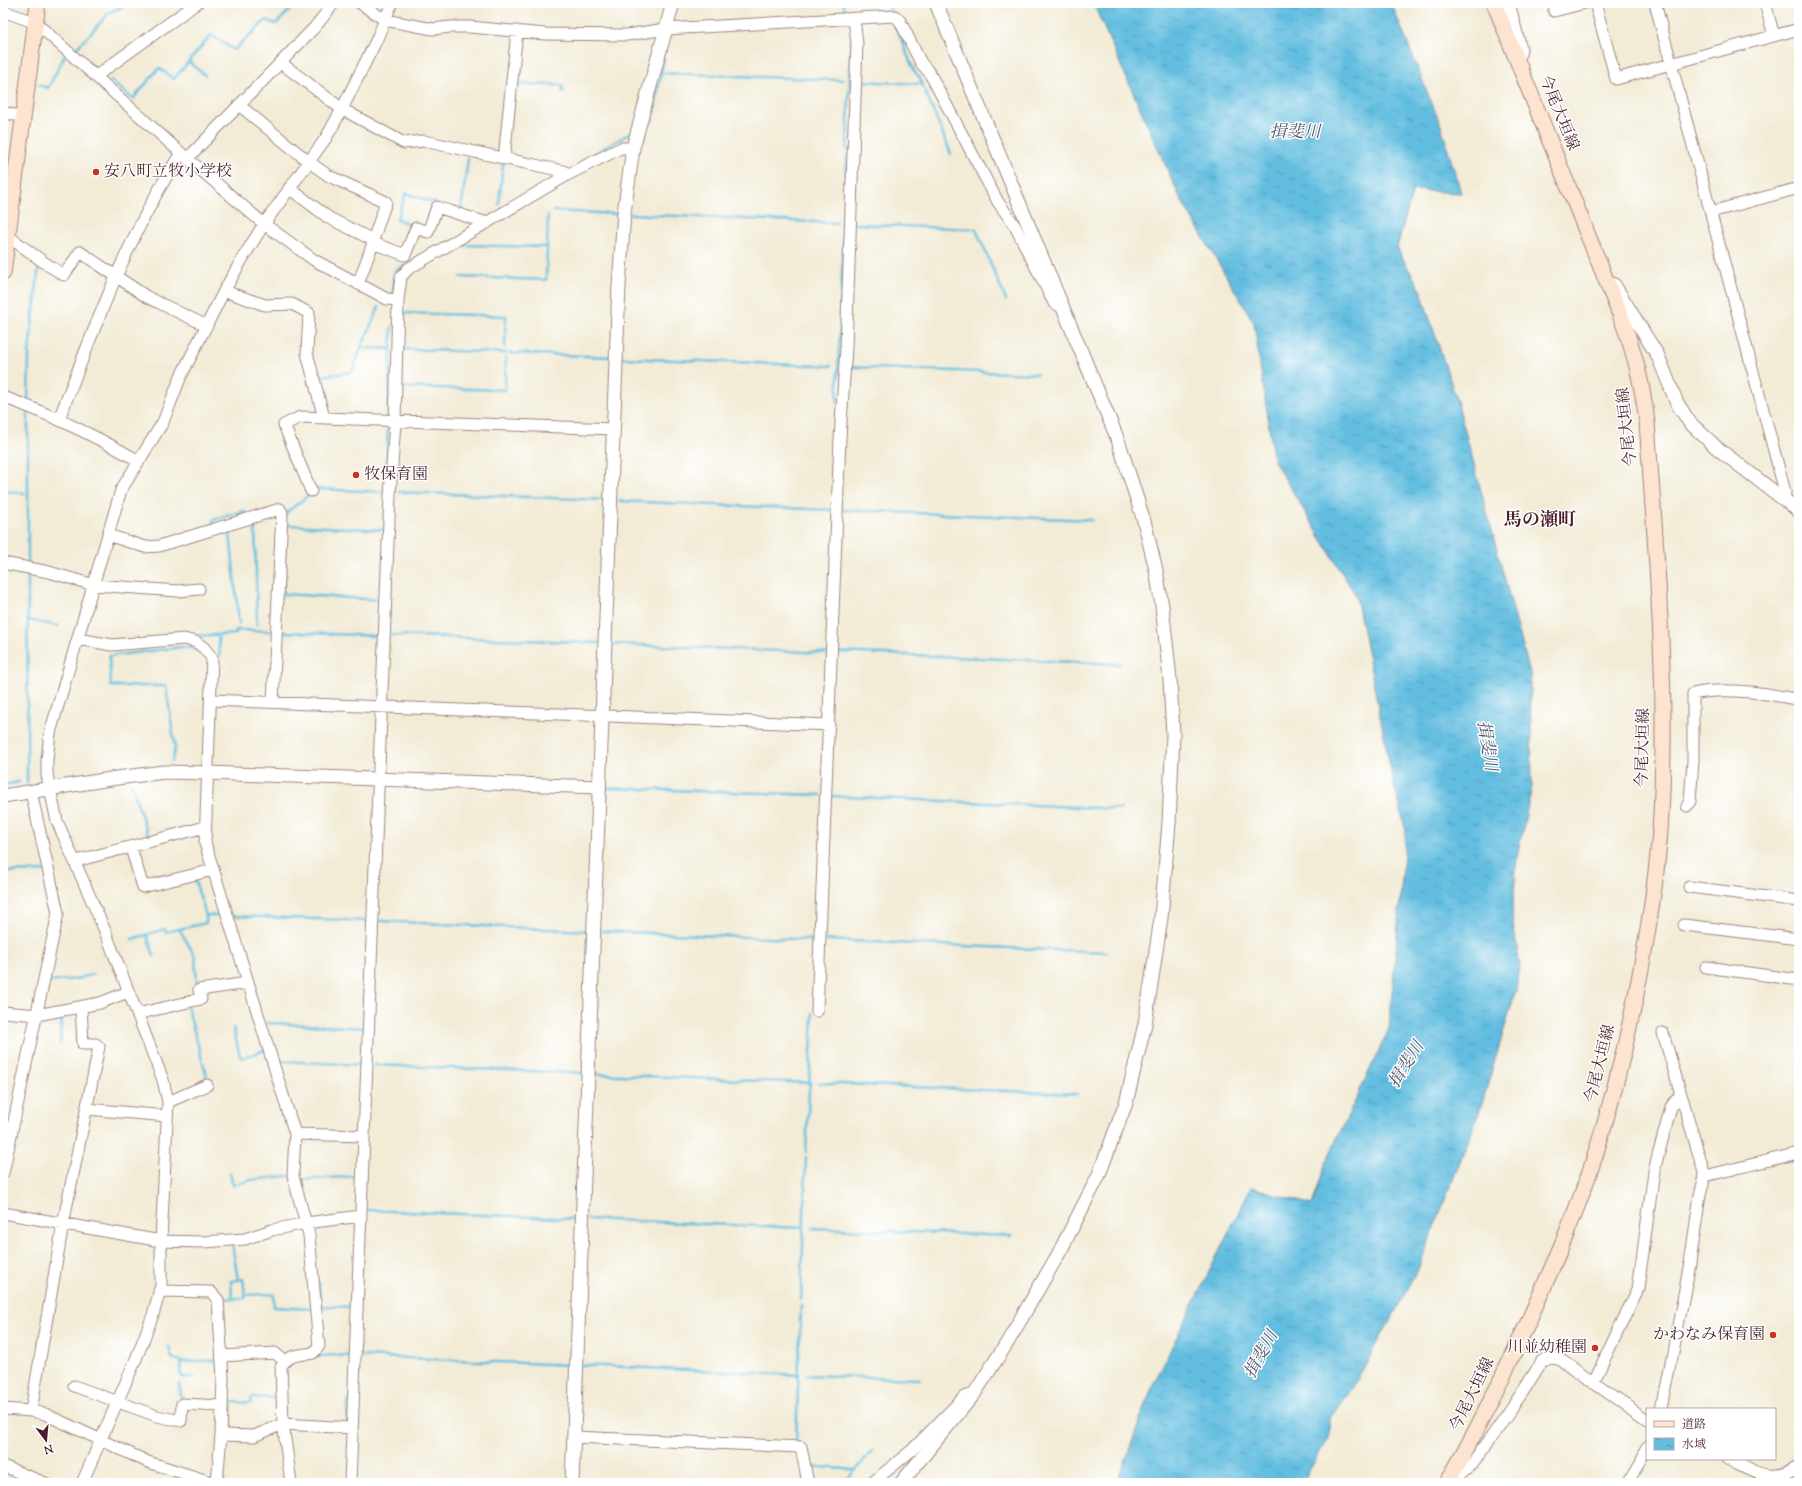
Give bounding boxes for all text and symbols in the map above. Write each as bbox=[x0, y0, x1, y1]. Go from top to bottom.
street label: 今尾大垣線 bbox=[1532, 72, 1584, 154]
water label: 揖斐川 bbox=[1270, 121, 1322, 145]
place label: 安八町立牧小学校 bbox=[104, 161, 232, 184]
marker: 安八町立牧小学校 bbox=[91, 167, 101, 177]
street label: 今尾大垣線 bbox=[1612, 386, 1644, 468]
place label: 牧保育園 bbox=[364, 464, 428, 487]
marker: 牧保育園 bbox=[351, 470, 361, 480]
district label: 馬の瀬町 bbox=[1504, 508, 1576, 534]
street label: 今尾大垣線 bbox=[1632, 708, 1656, 788]
water label: 揖斐川 bbox=[1470, 719, 1502, 775]
street label: 今尾大垣線 bbox=[1580, 1022, 1622, 1106]
water label: 揖斐川 bbox=[1383, 1035, 1432, 1093]
place label: かわなみ保育園 bbox=[1653, 1324, 1765, 1347]
water label: 揖斐川 bbox=[1239, 1325, 1286, 1383]
marker: かわなみ保育園 bbox=[1768, 1330, 1778, 1340]
place label: 川並幼稚園 bbox=[1507, 1337, 1587, 1360]
marker: 川並幼稚園 bbox=[1590, 1343, 1600, 1353]
street label: 今尾大垣線 bbox=[1445, 1354, 1501, 1436]
legend bbox=[1646, 1408, 1776, 1460]
text: 道路 bbox=[1682, 1416, 1706, 1434]
north arrow bbox=[26, 1420, 66, 1460]
text: 水域 bbox=[1682, 1436, 1706, 1454]
text: N bbox=[42, 1439, 56, 1458]

